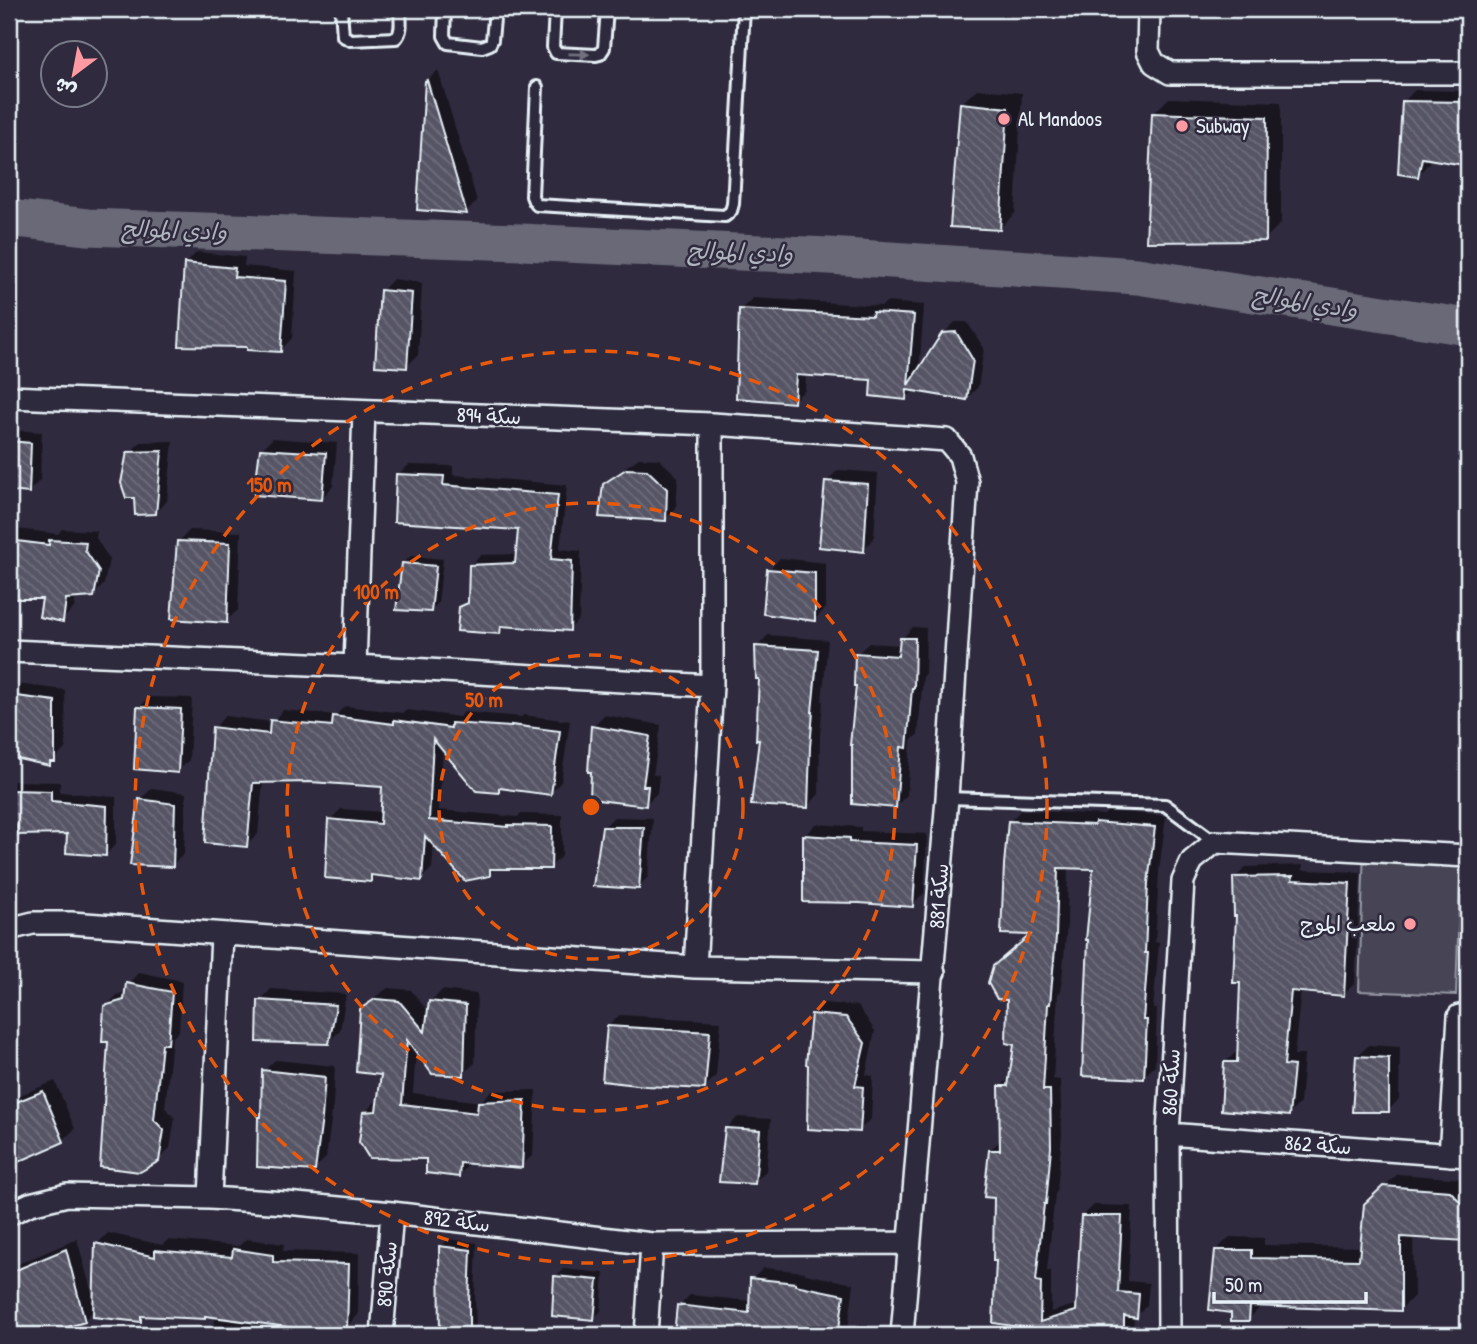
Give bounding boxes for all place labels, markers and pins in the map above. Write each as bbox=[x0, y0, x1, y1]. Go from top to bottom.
place label: Al Mandoos bbox=[1018, 104, 1102, 133]
marker: Al Mandoos bbox=[996, 111, 1012, 127]
place label: Subway bbox=[1196, 111, 1250, 140]
marker: Subway bbox=[1174, 118, 1190, 134]
centre of rings bbox=[579, 795, 603, 819]
place label: ملعب الموج bbox=[1300, 909, 1396, 938]
marker: ملعب الموج bbox=[1402, 916, 1418, 932]

